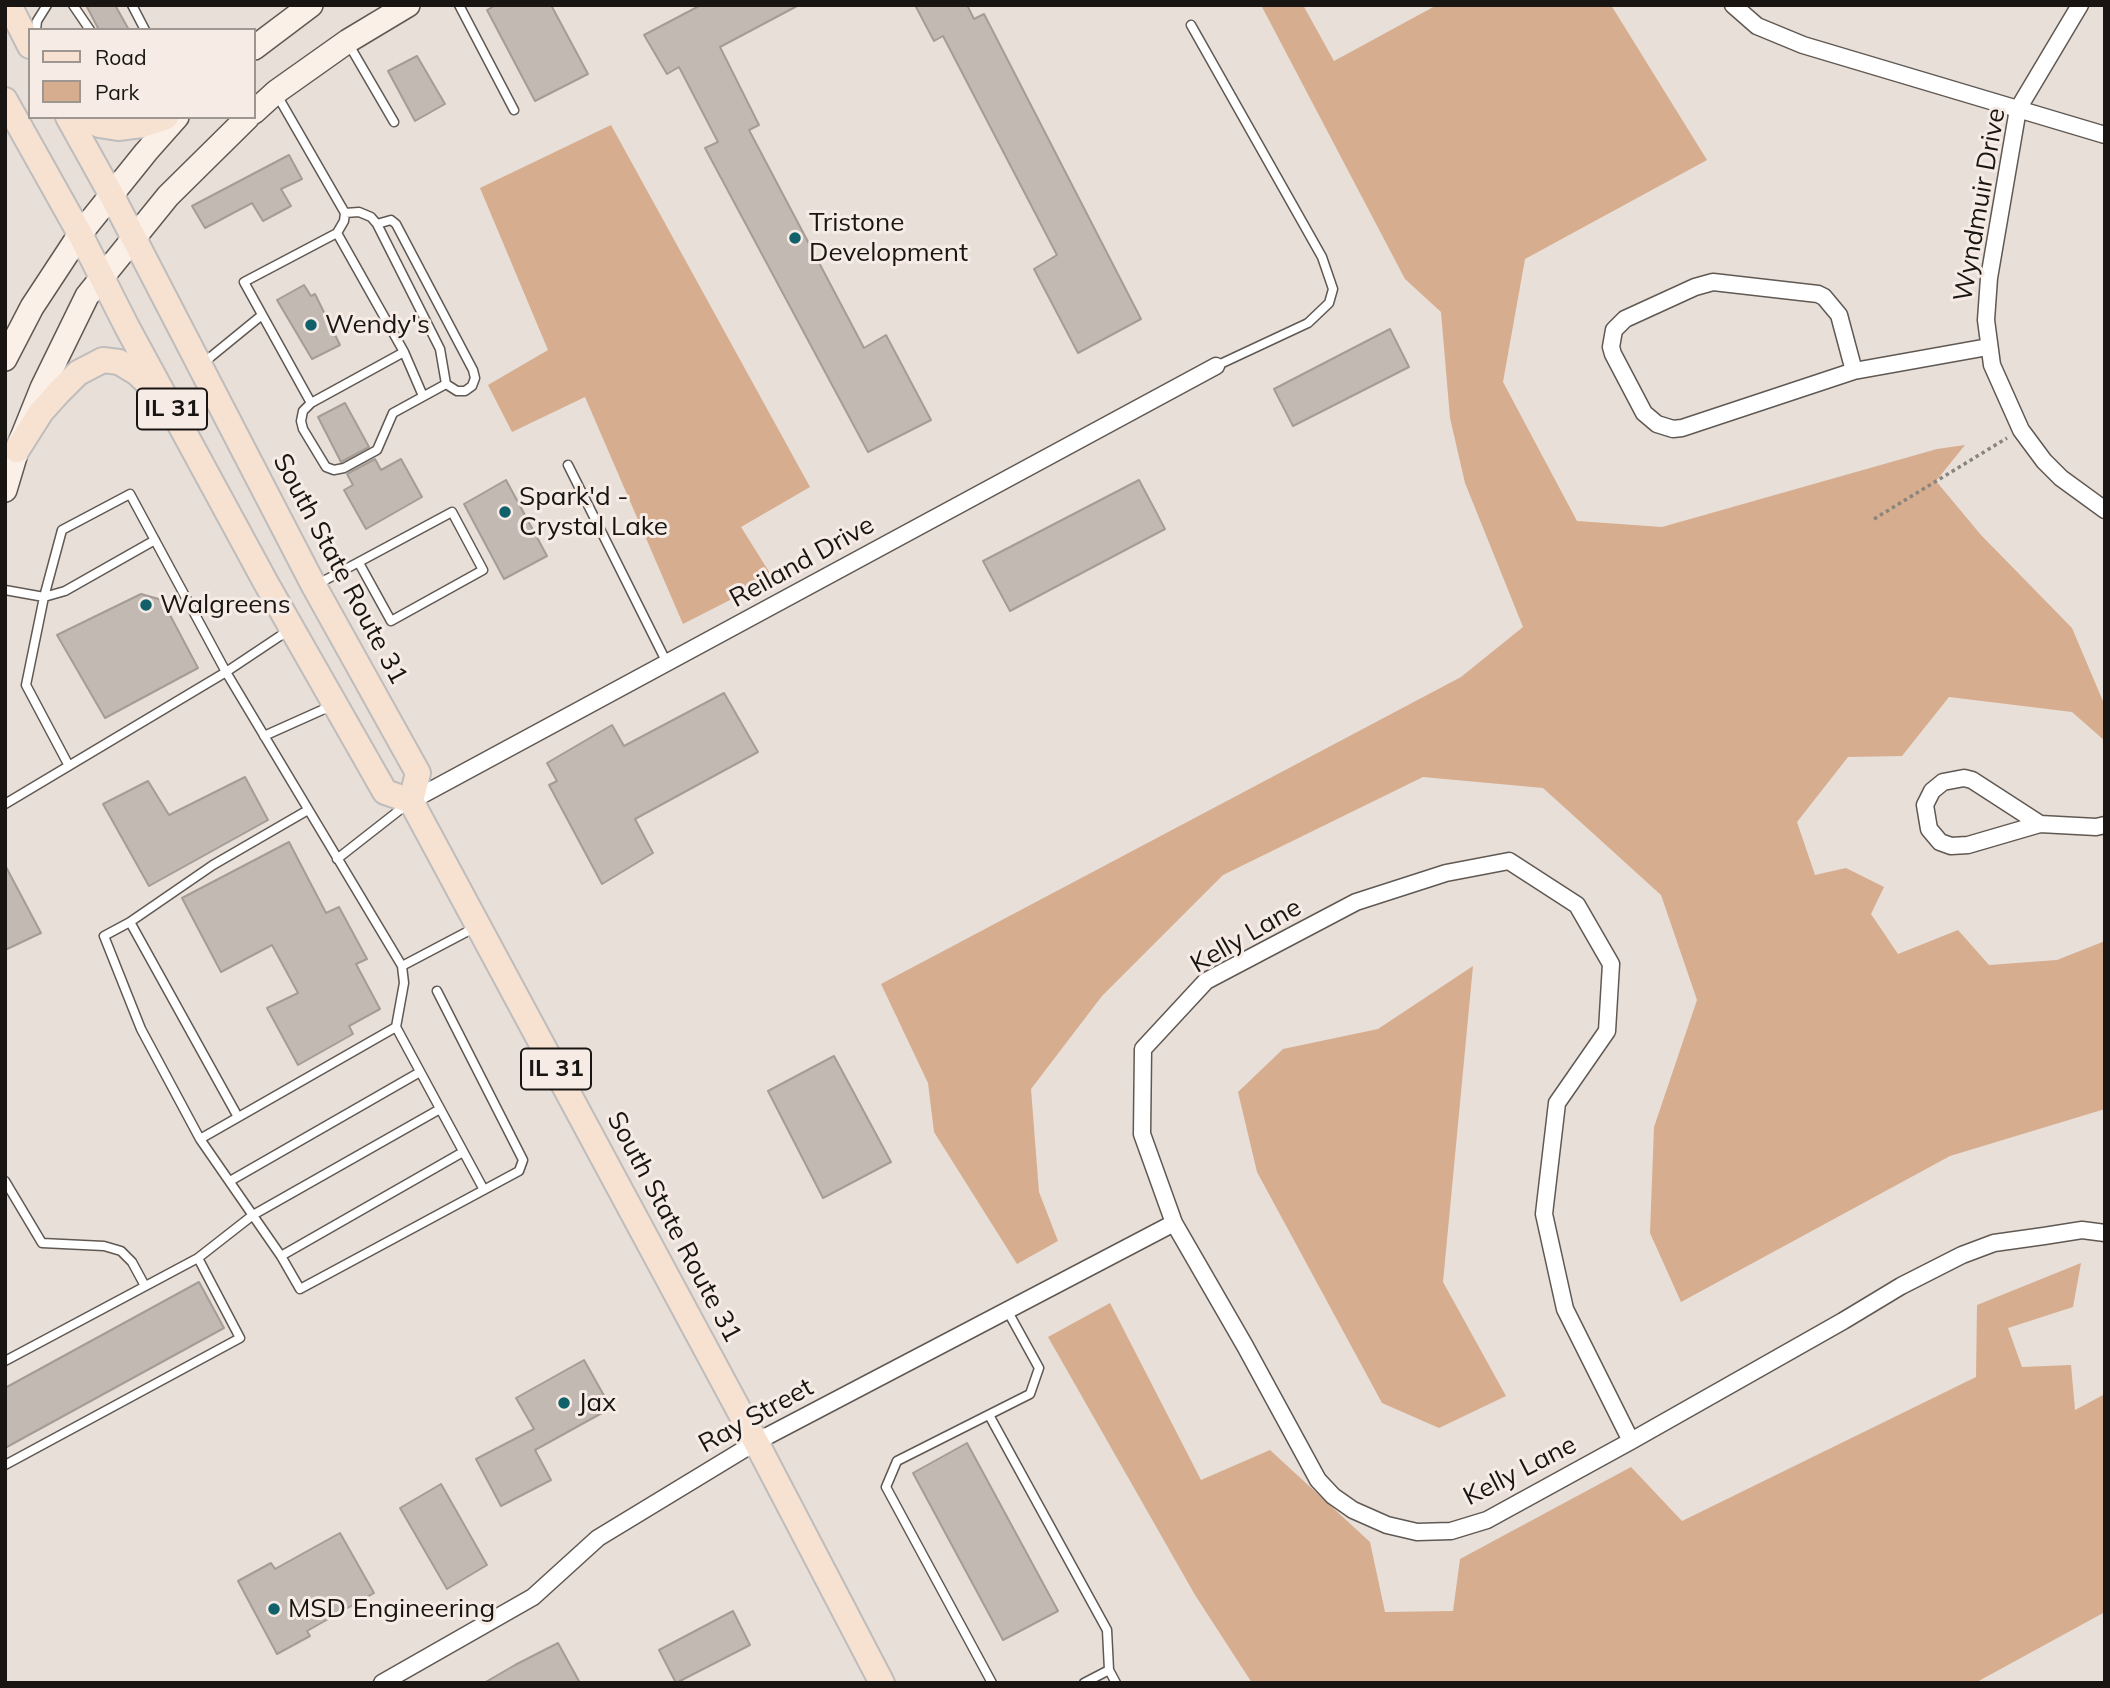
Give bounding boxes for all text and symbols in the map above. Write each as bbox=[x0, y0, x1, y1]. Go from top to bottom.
legend bbox=[28, 28, 256, 119]
text: Road bbox=[95, 44, 146, 70]
text: Park bbox=[95, 79, 139, 105]
street label: Wyndmuir Drive bbox=[1948, 106, 2012, 304]
place label: Tristone Development bbox=[809, 207, 968, 268]
marker: Tristone Development bbox=[787, 230, 803, 246]
place label: Wendy's bbox=[325, 309, 430, 341]
marker: Wendy's bbox=[303, 317, 319, 333]
road number: IL 31 bbox=[137, 388, 207, 430]
street label: South State Route 31 bbox=[266, 448, 414, 690]
place label: Spark'd - Crystal Lake bbox=[519, 481, 668, 542]
marker: Spark'd - Crystal Lake bbox=[497, 504, 513, 520]
street label: Reiland Drive bbox=[724, 510, 880, 614]
place label: Walgreens bbox=[160, 589, 291, 621]
marker: Walgreens bbox=[138, 597, 154, 613]
street label: Kelly Lane bbox=[1185, 892, 1307, 980]
road number: IL 31 bbox=[521, 1049, 591, 1090]
street label: South State Route 31 bbox=[600, 1106, 748, 1348]
street label: Ray Street bbox=[693, 1372, 819, 1460]
place label: Jax bbox=[578, 1387, 616, 1419]
marker: Jax bbox=[556, 1395, 572, 1411]
street label: Kelly Lane bbox=[1458, 1429, 1582, 1513]
place label: MSD Engineering bbox=[288, 1593, 495, 1625]
marker: MSD Engineering bbox=[266, 1601, 282, 1617]

